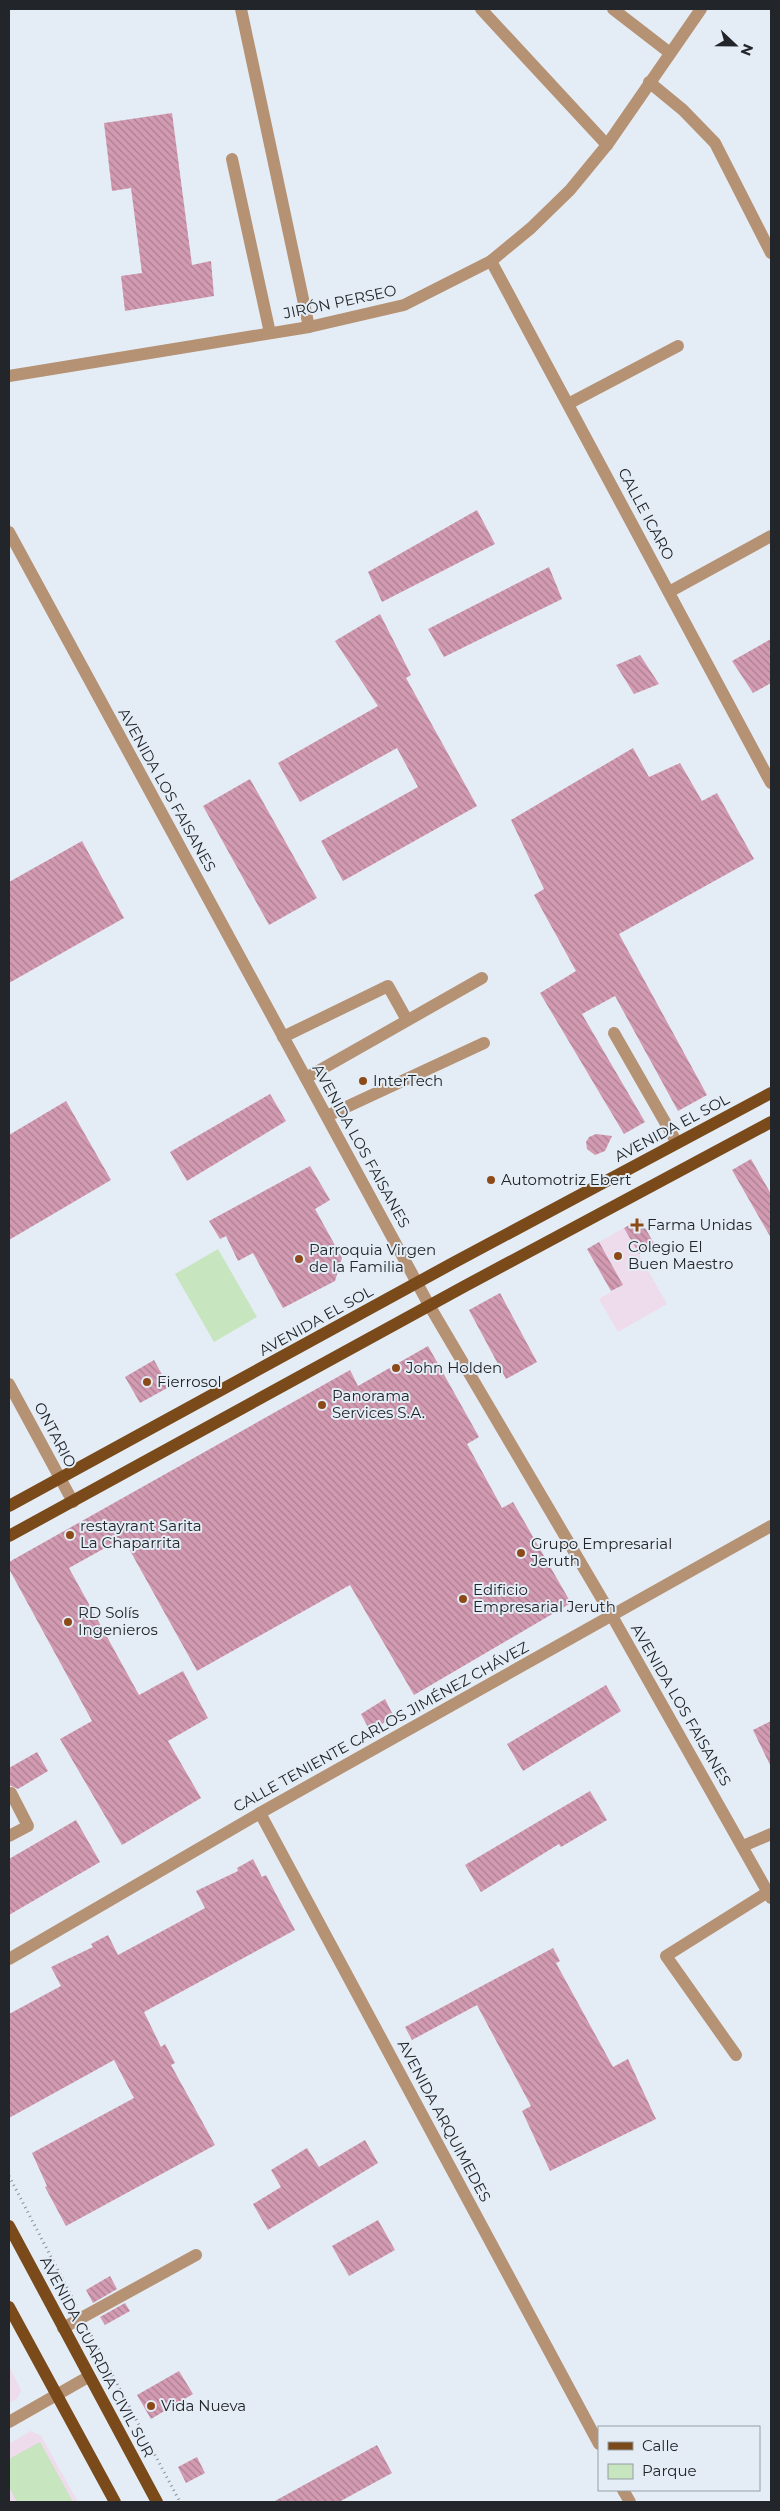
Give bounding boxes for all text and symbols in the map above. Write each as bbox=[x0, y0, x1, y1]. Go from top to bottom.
north arrow bbox=[710, 20, 760, 70]
text: N bbox=[737, 41, 758, 58]
street label: JIRÓN PERSEO bbox=[281, 280, 398, 323]
street label: CALLE ICARO bbox=[614, 464, 679, 563]
street label: AVENIDA LOS FAISANES bbox=[114, 705, 220, 875]
street label: AVENIDA LOS FAISANES bbox=[308, 1061, 414, 1231]
place label: InterTech bbox=[373, 1071, 443, 1090]
marker: InterTech bbox=[357, 1075, 369, 1087]
street label: AVENIDA EL SOL bbox=[611, 1089, 733, 1166]
place label: Automotriz Ebert bbox=[501, 1170, 631, 1189]
marker: Automotriz Ebert bbox=[485, 1174, 497, 1186]
place label: Farma Unidas bbox=[647, 1215, 752, 1234]
marker: Farma Unidas bbox=[631, 1219, 643, 1231]
place label: Colegio El Buen Maestro bbox=[628, 1237, 733, 1273]
place label: Parroquia Virgen de la Familia bbox=[309, 1240, 436, 1276]
marker: Colegio El Buen Maestro bbox=[612, 1250, 624, 1262]
marker: Parroquia Virgen de la Familia bbox=[293, 1253, 305, 1265]
street label: AVENIDA EL SOL bbox=[255, 1281, 376, 1360]
place label: John Holden bbox=[405, 1358, 502, 1377]
marker: John Holden bbox=[390, 1362, 402, 1374]
place label: Fierrosol bbox=[157, 1372, 221, 1391]
marker: Fierrosol bbox=[141, 1376, 153, 1388]
place label: Panorama Services S.A. bbox=[332, 1386, 425, 1422]
street label: ONTARIO bbox=[30, 1399, 81, 1471]
marker: Panorama Services S.A. bbox=[316, 1399, 328, 1411]
place label: restayrant Sarita La Chaparrita bbox=[80, 1516, 202, 1552]
marker: restayrant Sarita La Chaparrita bbox=[64, 1529, 76, 1541]
place label: Grupo Empresarial Jeruth bbox=[530, 1534, 672, 1570]
marker: Grupo Empresarial Jeruth bbox=[515, 1547, 527, 1559]
place label: Edificio Empresarial Jeruth bbox=[473, 1580, 616, 1616]
marker: Edificio Empresarial Jeruth bbox=[457, 1593, 469, 1605]
place label: RD Solís Ingenieros bbox=[78, 1603, 158, 1639]
marker: RD Solís Ingenieros bbox=[62, 1616, 74, 1628]
street label: AVENIDA LOS FAISANES bbox=[627, 1620, 736, 1789]
street label: CALLE TENIENTE CARLOS JIMÉNEZ CHÁVEZ bbox=[230, 1637, 532, 1816]
street label: AVENIDA ARQUIMEDES bbox=[394, 2037, 495, 2205]
street label: AVENIDA GUARDIA CIVIL SUR bbox=[36, 2253, 159, 2461]
place label: Vida Nueva bbox=[161, 2396, 246, 2415]
marker: Vida Nueva bbox=[145, 2400, 157, 2412]
legend bbox=[598, 2426, 760, 2491]
text: Calle bbox=[642, 2436, 679, 2455]
text: Parque bbox=[642, 2461, 697, 2480]

